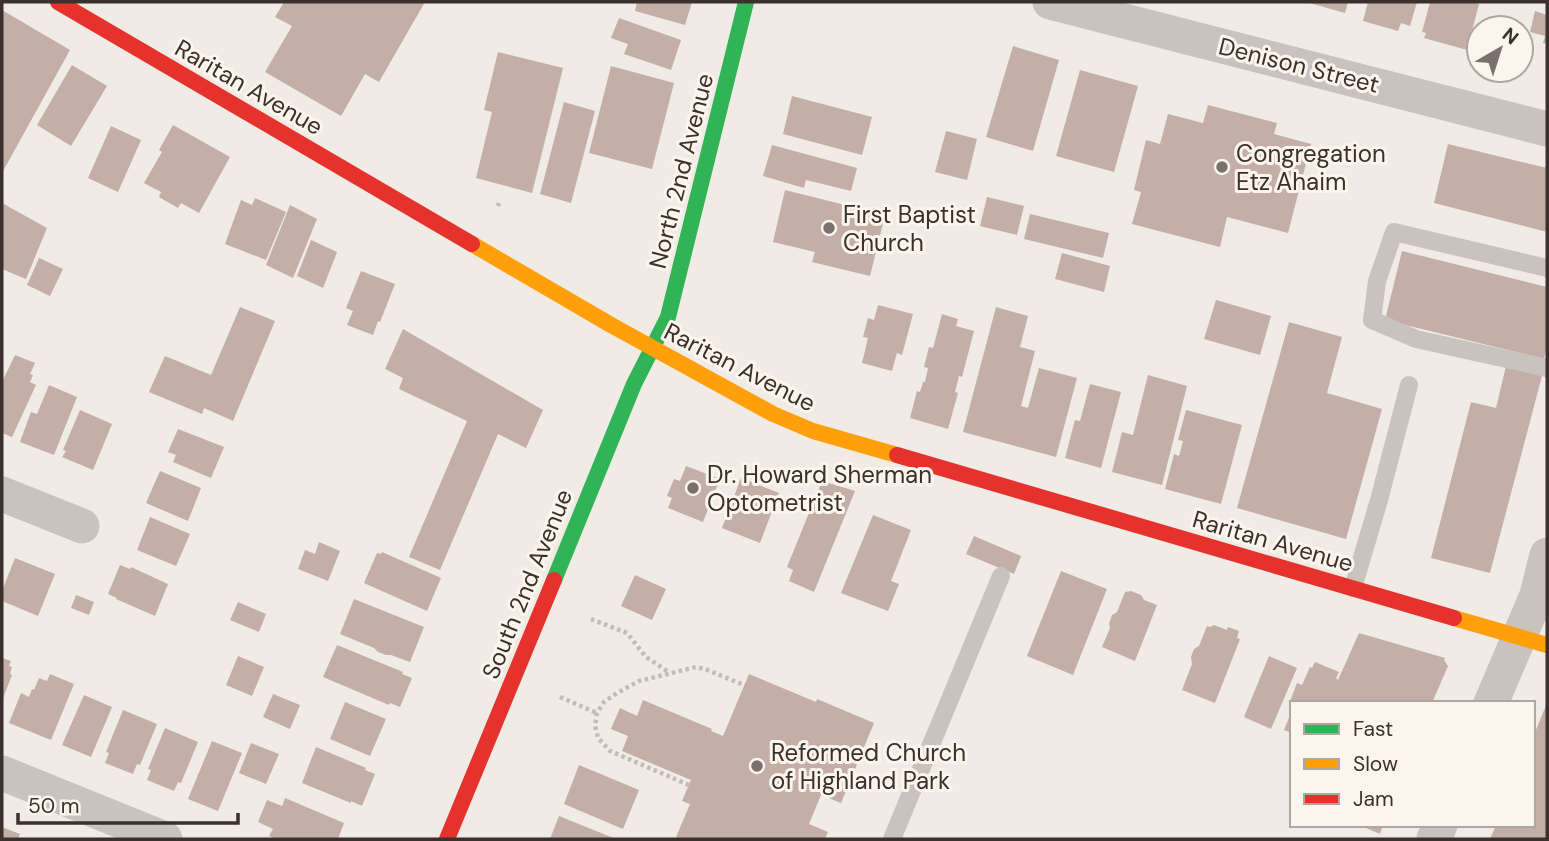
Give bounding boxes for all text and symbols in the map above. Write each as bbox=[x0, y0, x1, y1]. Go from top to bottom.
north arrow bbox=[1465, 14, 1535, 84]
text: N bbox=[1497, 22, 1524, 50]
street label: Denison Street bbox=[1216, 30, 1382, 100]
street label: Raritan Avenue bbox=[169, 32, 329, 142]
street label: North 2nd Avenue bbox=[642, 70, 720, 272]
place label: Congregation Etz Ahaim bbox=[1236, 138, 1386, 197]
marker: Congregation Etz Ahaim bbox=[1214, 159, 1230, 175]
place label: First Baptist Church bbox=[843, 199, 976, 258]
marker: First Baptist Church bbox=[821, 220, 837, 236]
street label: Raritan Avenue bbox=[659, 316, 821, 418]
place label: Dr. Howard Sherman Optometrist bbox=[707, 459, 932, 518]
marker: Dr. Howard Sherman Optometrist bbox=[685, 480, 701, 496]
street label: South 2nd Avenue bbox=[475, 485, 579, 683]
street label: Raritan Avenue bbox=[1189, 503, 1357, 579]
legend bbox=[1290, 701, 1535, 827]
text: Fast bbox=[1353, 715, 1393, 743]
place label: Reformed Church of Highland Park bbox=[771, 737, 966, 796]
text: Slow bbox=[1353, 750, 1398, 778]
marker: Reformed Church of Highland Park bbox=[749, 758, 765, 774]
scale bar bbox=[18, 782, 238, 826]
text: Jam bbox=[1353, 785, 1394, 813]
text: 50 m bbox=[28, 792, 79, 820]

